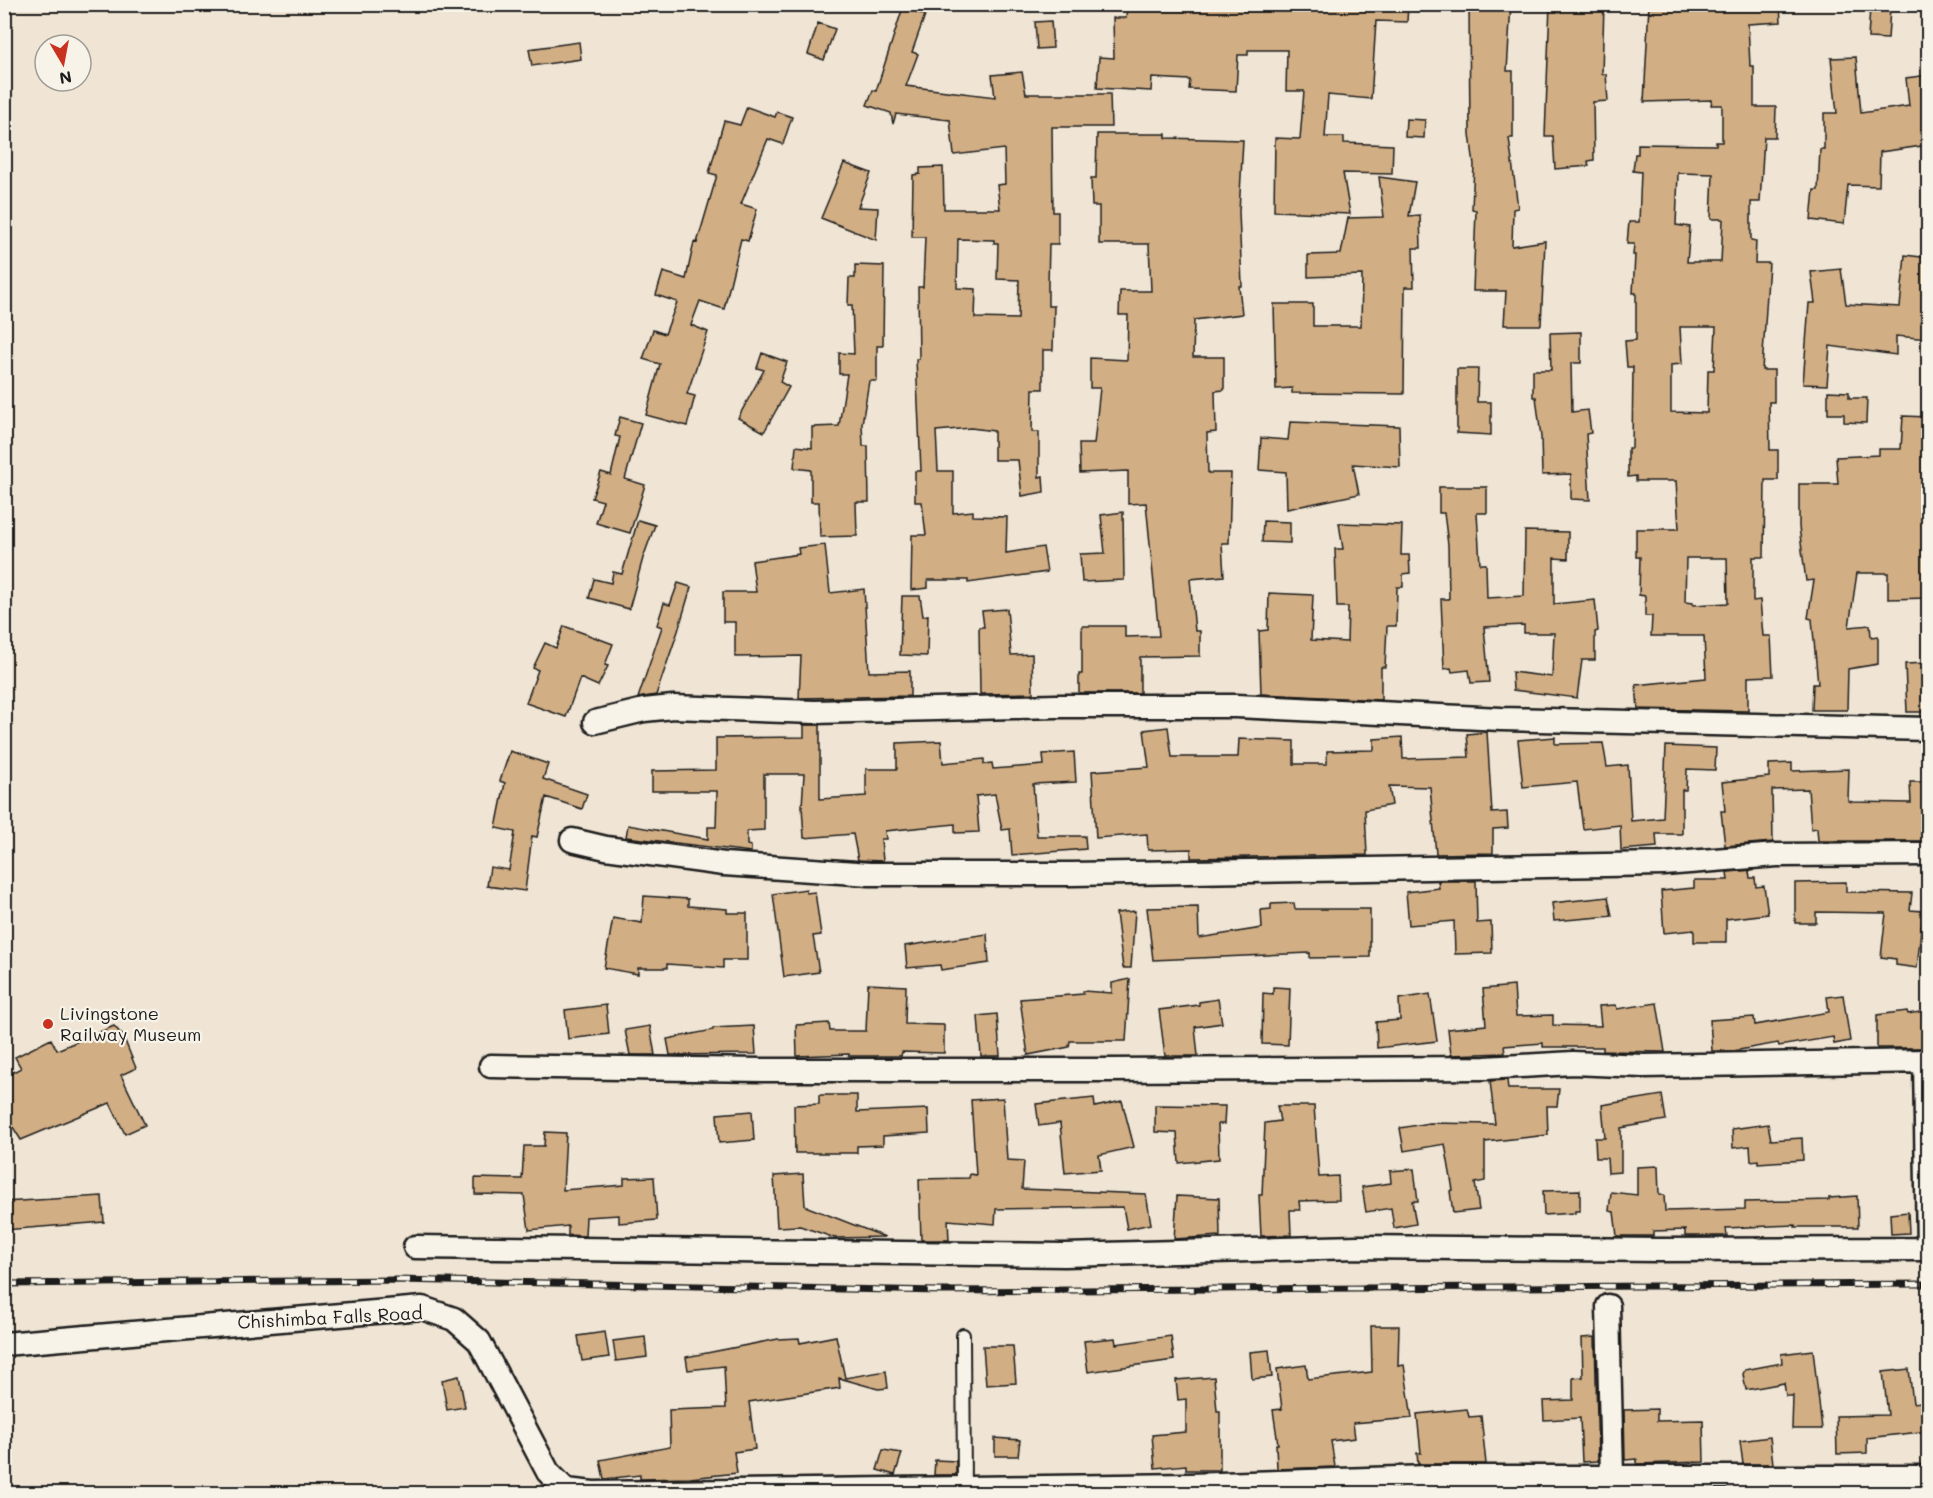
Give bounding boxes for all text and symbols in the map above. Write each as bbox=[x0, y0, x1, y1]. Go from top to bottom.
north arrow bbox=[33, 33, 93, 93]
text: N bbox=[58, 67, 74, 90]
place label: Livingstone Railway Museum bbox=[60, 1001, 201, 1046]
marker: Livingstone Railway Museum bbox=[41, 1017, 55, 1031]
street label: Chishimba Falls Road bbox=[237, 1300, 423, 1334]

